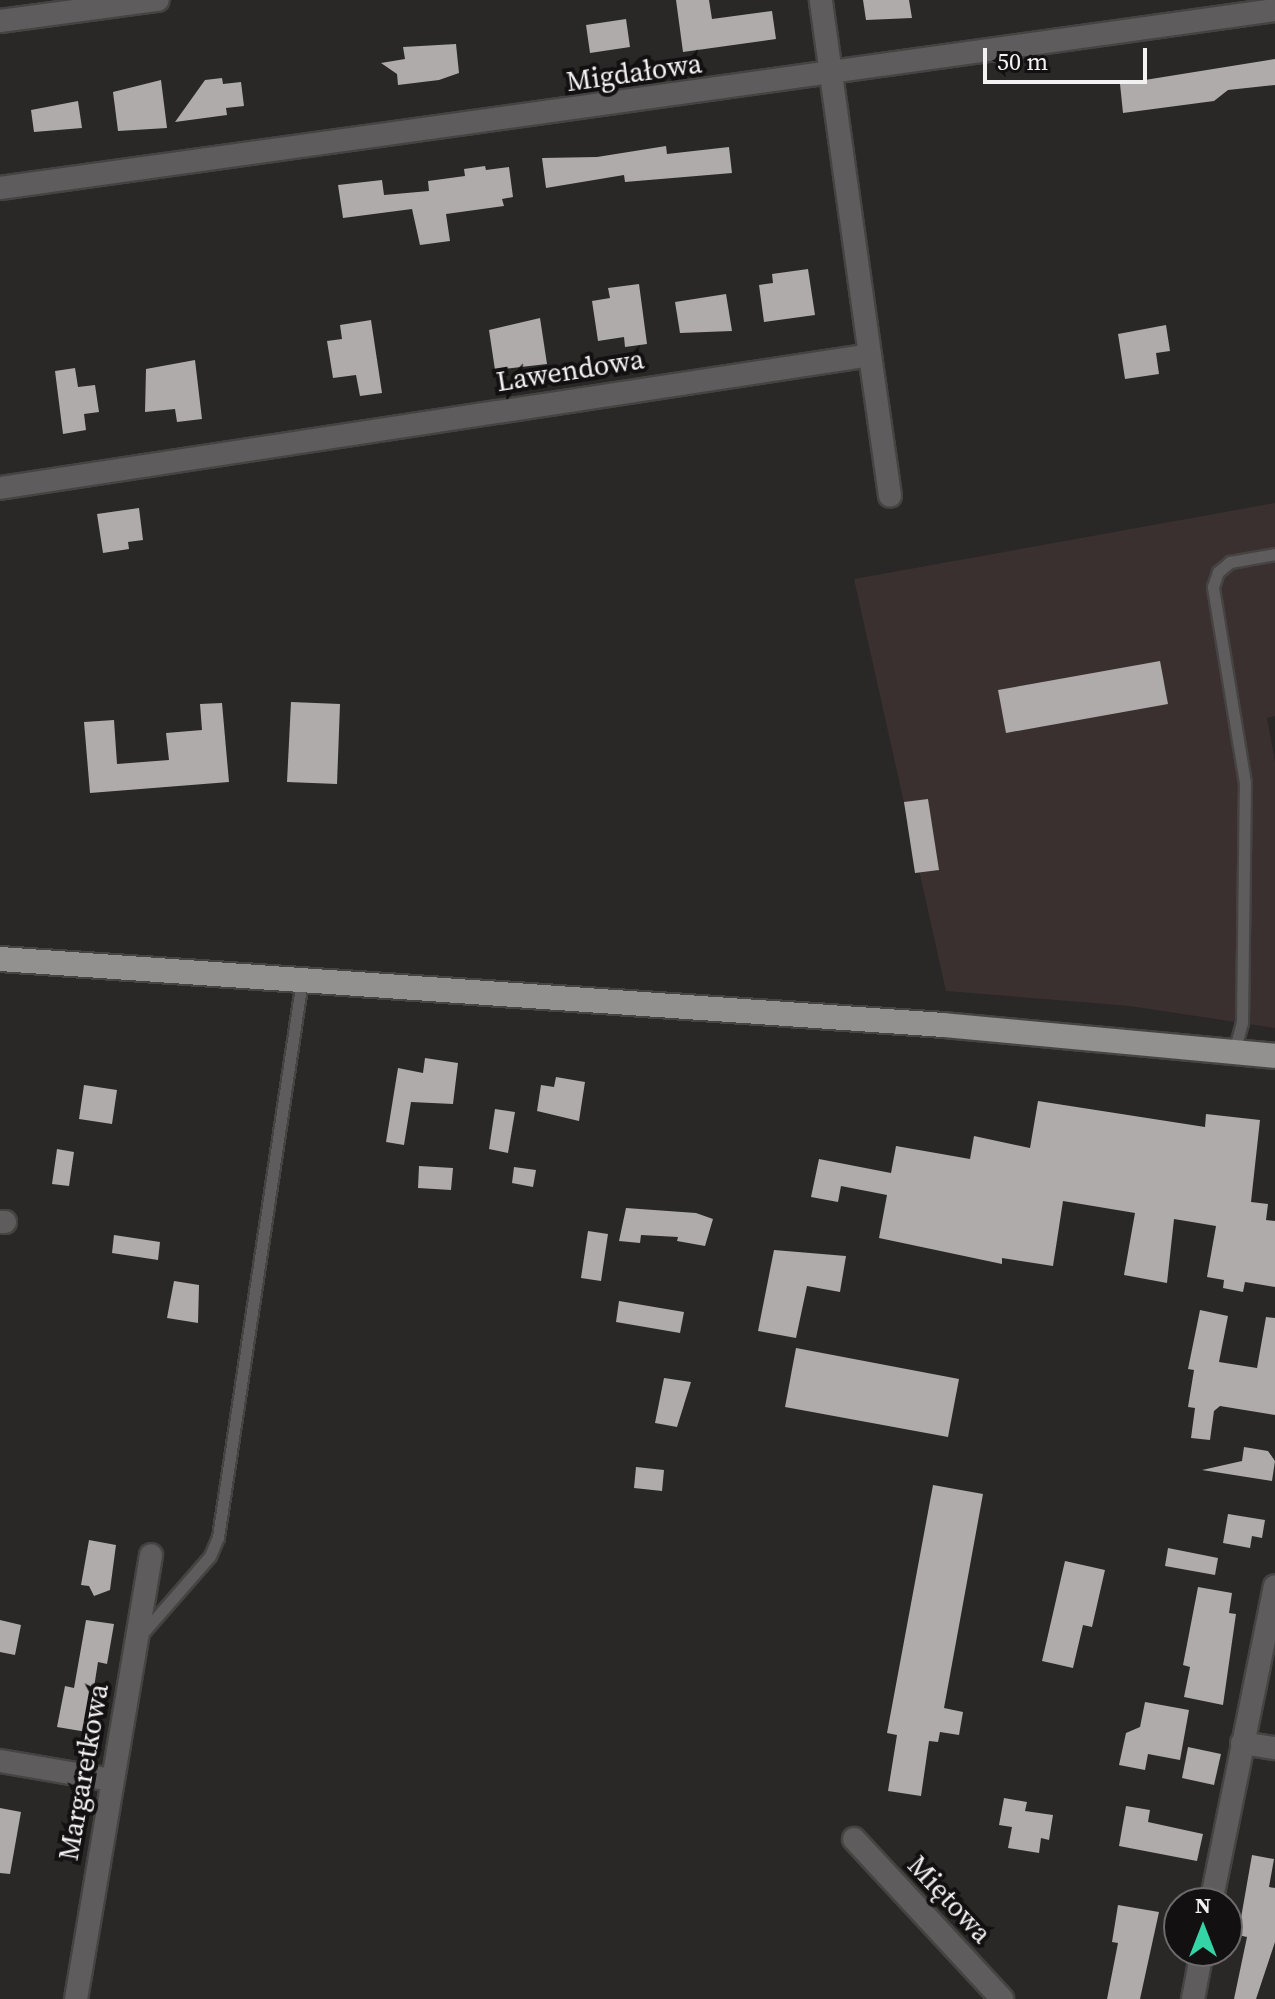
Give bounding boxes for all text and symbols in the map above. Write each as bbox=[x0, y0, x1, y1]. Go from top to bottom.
scale bar bbox=[987, 32, 1151, 82]
text: 50 m bbox=[997, 45, 1048, 78]
street label: Migdałowa bbox=[564, 46, 704, 98]
street label: Lawendowa bbox=[494, 342, 646, 398]
street label: Margaretkowa bbox=[51, 1681, 115, 1863]
street label: Miętowa bbox=[901, 1848, 999, 1950]
north arrow bbox=[1163, 1887, 1243, 1967]
text: N bbox=[1195, 1890, 1211, 1920]

